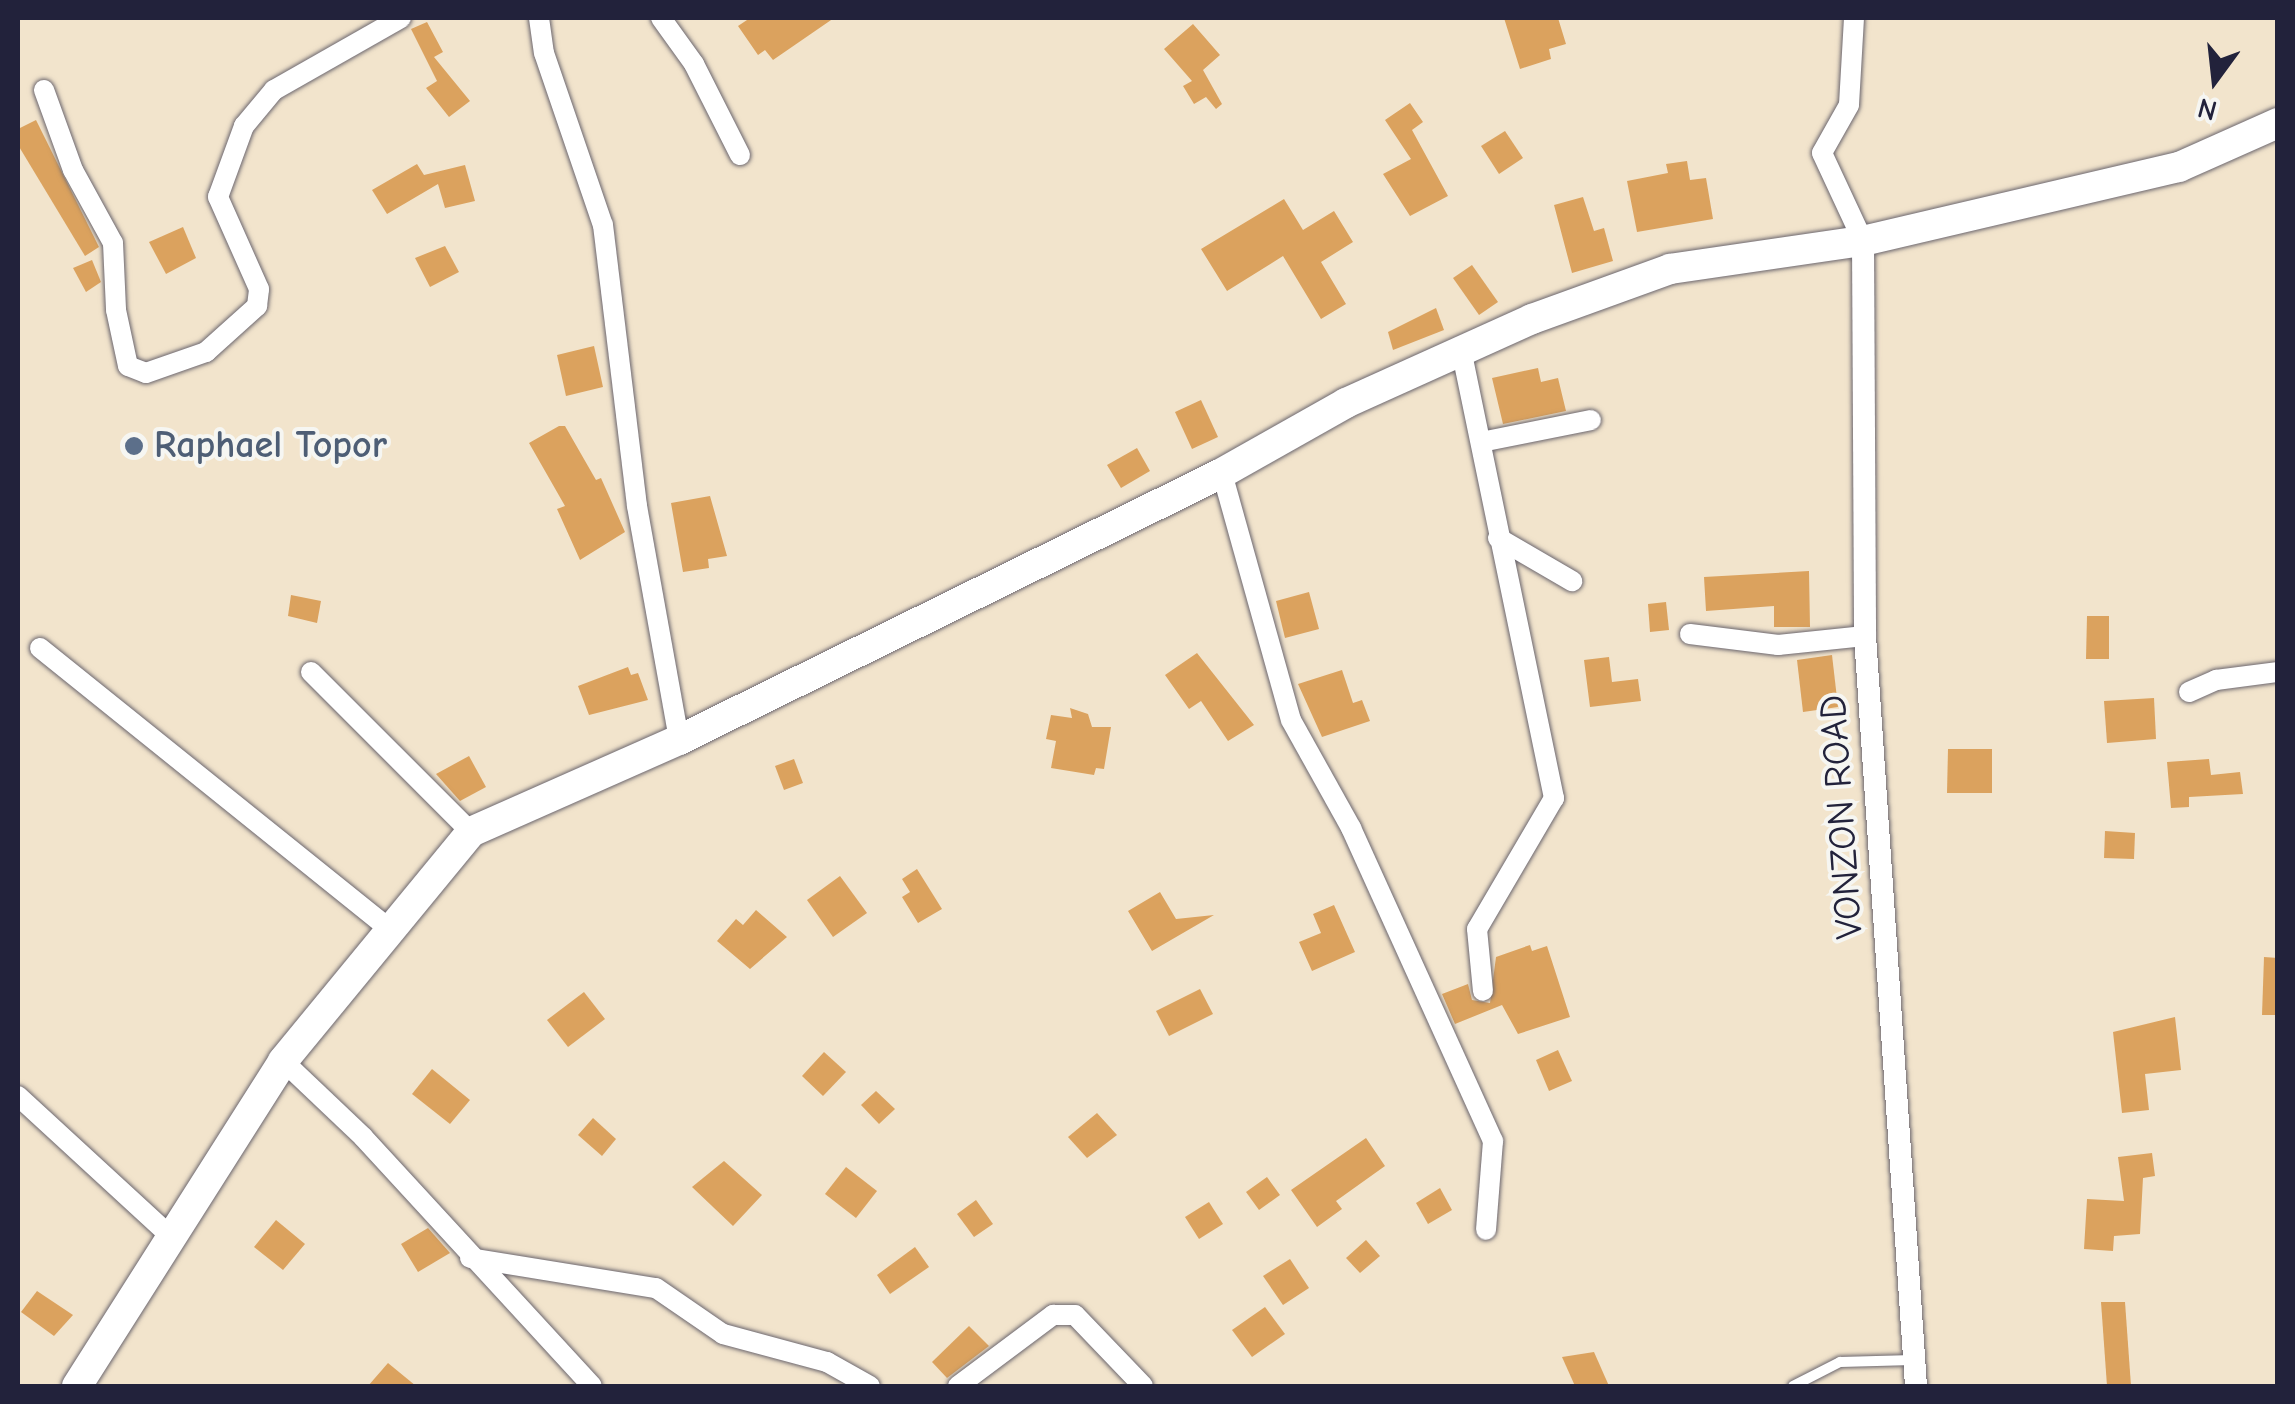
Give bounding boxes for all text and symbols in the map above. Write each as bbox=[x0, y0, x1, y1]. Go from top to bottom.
north arrow bbox=[2165, 30, 2265, 130]
text: N bbox=[2194, 91, 2220, 127]
place label: Raphael Topor bbox=[154, 423, 387, 469]
marker: Raphael Topor bbox=[123, 435, 145, 457]
street label: VONZON ROAD bbox=[1811, 693, 1873, 941]

